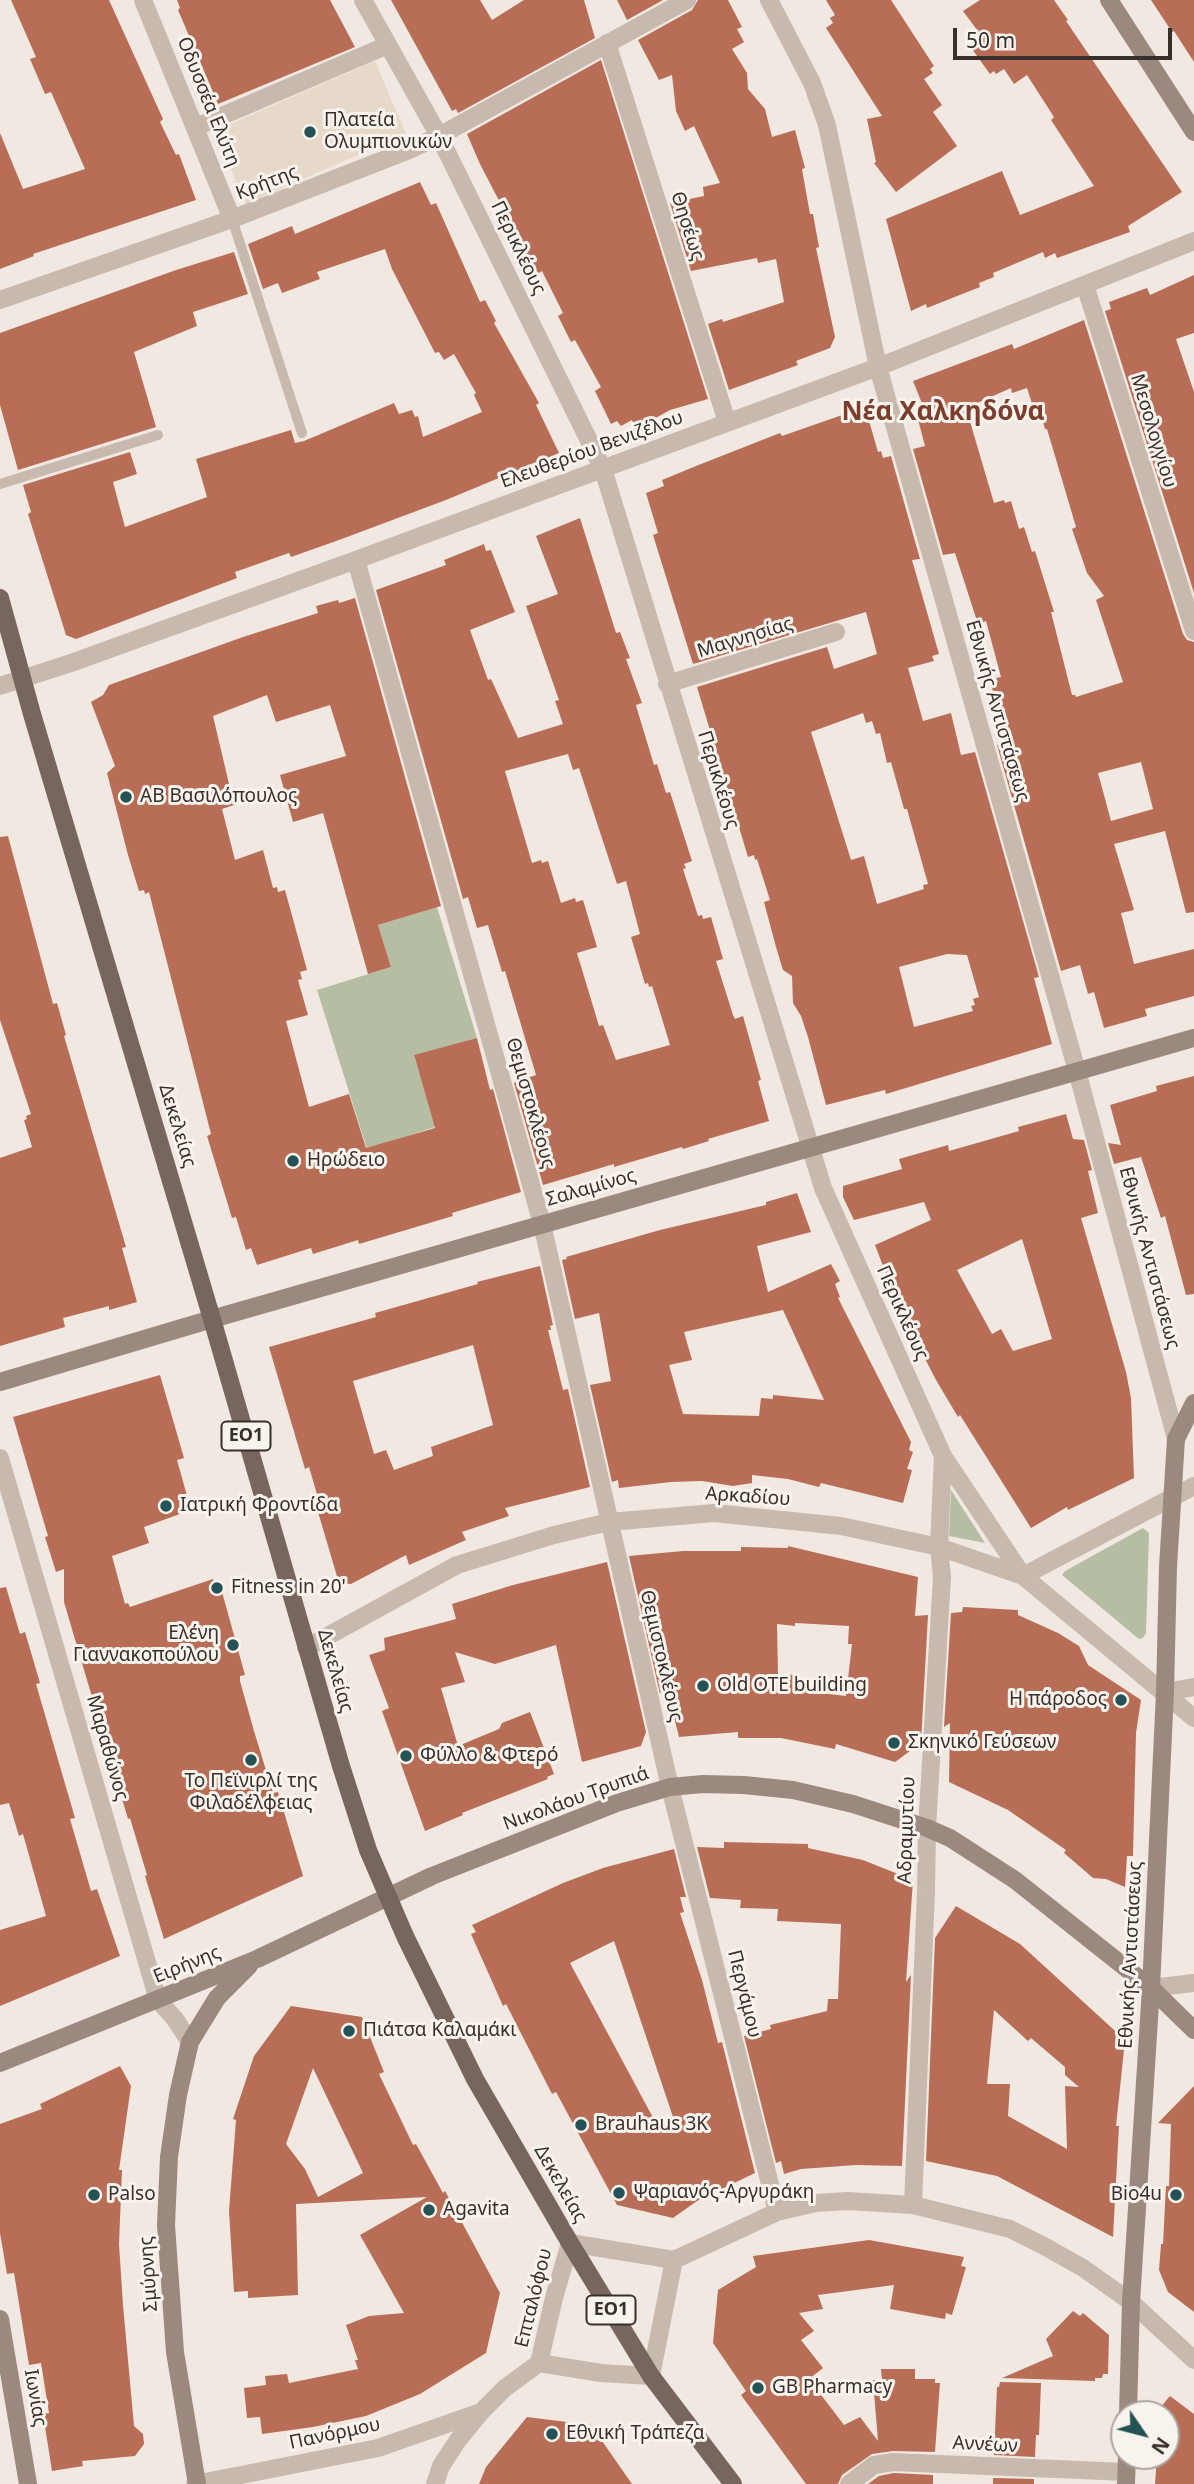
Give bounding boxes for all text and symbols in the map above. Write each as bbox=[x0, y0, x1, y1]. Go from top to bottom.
scale bar bbox=[956, 14, 1175, 58]
text: 50 m bbox=[966, 26, 1015, 54]
street label: Οδυσσέα Ελύτη bbox=[172, 34, 244, 170]
place label: Πλατεία Ολυμπιονικών bbox=[324, 110, 452, 154]
marker: Πλατεία Ολυμπιονικών bbox=[302, 124, 318, 140]
street label: Κρήτης bbox=[233, 161, 301, 205]
street label: Θησέως bbox=[665, 189, 709, 263]
street label: Περικλέους bbox=[486, 197, 550, 299]
street label: Μεσολογγίου bbox=[1125, 371, 1181, 491]
district label: Νέα Χαλκηδόνα bbox=[842, 397, 1044, 429]
street label: Ελευθερίου Βενιζέλου bbox=[497, 406, 687, 494]
street label: Μαγνησίας bbox=[695, 613, 795, 663]
street label: Εθνικής Αντιστάσεως bbox=[960, 618, 1034, 804]
street label: Περικλέους bbox=[692, 728, 744, 832]
place label: ΑΒ Βασιλόπουλος bbox=[140, 786, 297, 808]
marker: ΑΒ Βασιλόπουλος bbox=[118, 789, 134, 805]
street label: Θεμιστοκλέους bbox=[500, 1035, 560, 1171]
street label: Δεκελείας bbox=[154, 1082, 200, 1170]
place label: Ηρώδειο bbox=[307, 1150, 385, 1172]
marker: Ηρώδειο bbox=[285, 1153, 301, 1169]
street label: Σαλαμίνος bbox=[543, 1164, 639, 1212]
street label: Εθνικής Αντιστάσεως bbox=[1114, 1164, 1184, 1352]
street label: Περικλέους bbox=[871, 1262, 933, 1364]
road number: ΕΟ1 bbox=[222, 1422, 270, 1450]
street label: Αρκαδίου bbox=[705, 1483, 791, 1511]
place label: Ιατρική Φροντίδα bbox=[180, 1495, 338, 1517]
marker: Ιατρική Φροντίδα bbox=[158, 1498, 174, 1514]
place label: Fitness in 20' bbox=[231, 1577, 346, 1599]
marker: Fitness in 20' bbox=[209, 1580, 225, 1596]
street label: Θεμιστοκλέους bbox=[635, 1588, 687, 1724]
place label: Ελένη Γιαννακοπούλου bbox=[73, 1623, 219, 1667]
street label: Δεκελείας bbox=[312, 1627, 358, 1715]
marker: Ελένη Γιαννακοπούλου bbox=[225, 1637, 241, 1653]
place label: Old OTE building bbox=[717, 1675, 867, 1697]
marker: Old OTE building bbox=[695, 1678, 711, 1694]
place label: Η πάροδος bbox=[1009, 1689, 1107, 1711]
marker: Η πάροδος bbox=[1113, 1692, 1129, 1708]
street label: Μαραθώνος bbox=[81, 1693, 133, 1803]
place label: Σκηνικό Γεύσεων bbox=[908, 1732, 1056, 1754]
marker: Σκηνικό Γεύσεων bbox=[886, 1735, 902, 1751]
place label: Φύλλο & Φτερό bbox=[420, 1745, 558, 1767]
marker: Φύλλο & Φτερό bbox=[398, 1748, 414, 1764]
marker: Το Πεϊνιρλί της Φιλαδέλφειας bbox=[243, 1752, 259, 1768]
street label: Νικολάου Τρυπιά bbox=[500, 1762, 652, 1836]
place label: Το Πεϊνιρλί της Φιλαδέλφειας bbox=[185, 1771, 317, 1815]
street label: Αδραμυτίου bbox=[894, 1776, 920, 1884]
street label: Εθνικής Αντιστάσεως bbox=[1115, 1861, 1147, 2049]
street label: Ειρήνης bbox=[150, 1941, 224, 1989]
street label: Περγάμου bbox=[722, 1948, 766, 2040]
place label: Πιάτσα Καλαμάκι bbox=[363, 2020, 517, 2042]
marker: Πιάτσα Καλαμάκι bbox=[341, 2023, 357, 2039]
place label: Brauhaus 3K bbox=[595, 2114, 708, 2136]
marker: Brauhaus 3K bbox=[573, 2117, 589, 2133]
street label: Δεκελείας bbox=[529, 2141, 591, 2227]
place label: Ψαριανός-Αργυράκη bbox=[633, 2182, 814, 2204]
place label: Palso bbox=[108, 2184, 156, 2206]
place label: Bio4u bbox=[1111, 2184, 1162, 2206]
marker: Ψαριανός-Αργυράκη bbox=[611, 2185, 627, 2201]
marker: Palso bbox=[86, 2187, 102, 2203]
marker: Bio4u bbox=[1168, 2187, 1184, 2203]
place label: Agavita bbox=[443, 2199, 510, 2221]
marker: Agavita bbox=[421, 2202, 437, 2218]
street label: Σμύρνης bbox=[135, 2236, 163, 2312]
street label: Επταλόφου bbox=[511, 2246, 557, 2350]
road number: ΕΟ1 bbox=[586, 2296, 636, 2324]
street label: Ιωνίας bbox=[19, 2368, 51, 2428]
place label: GB Pharmacy bbox=[772, 2377, 892, 2399]
marker: GB Pharmacy bbox=[750, 2380, 766, 2396]
north arrow bbox=[1110, 2400, 1180, 2470]
street label: Πανόρμου bbox=[287, 2413, 383, 2455]
place label: Εθνική Τράπεζα bbox=[566, 2423, 705, 2445]
marker: Εθνική Τράπεζα bbox=[544, 2426, 560, 2442]
street label: Αννέων bbox=[952, 2432, 1018, 2458]
text: N bbox=[1145, 2432, 1176, 2460]

